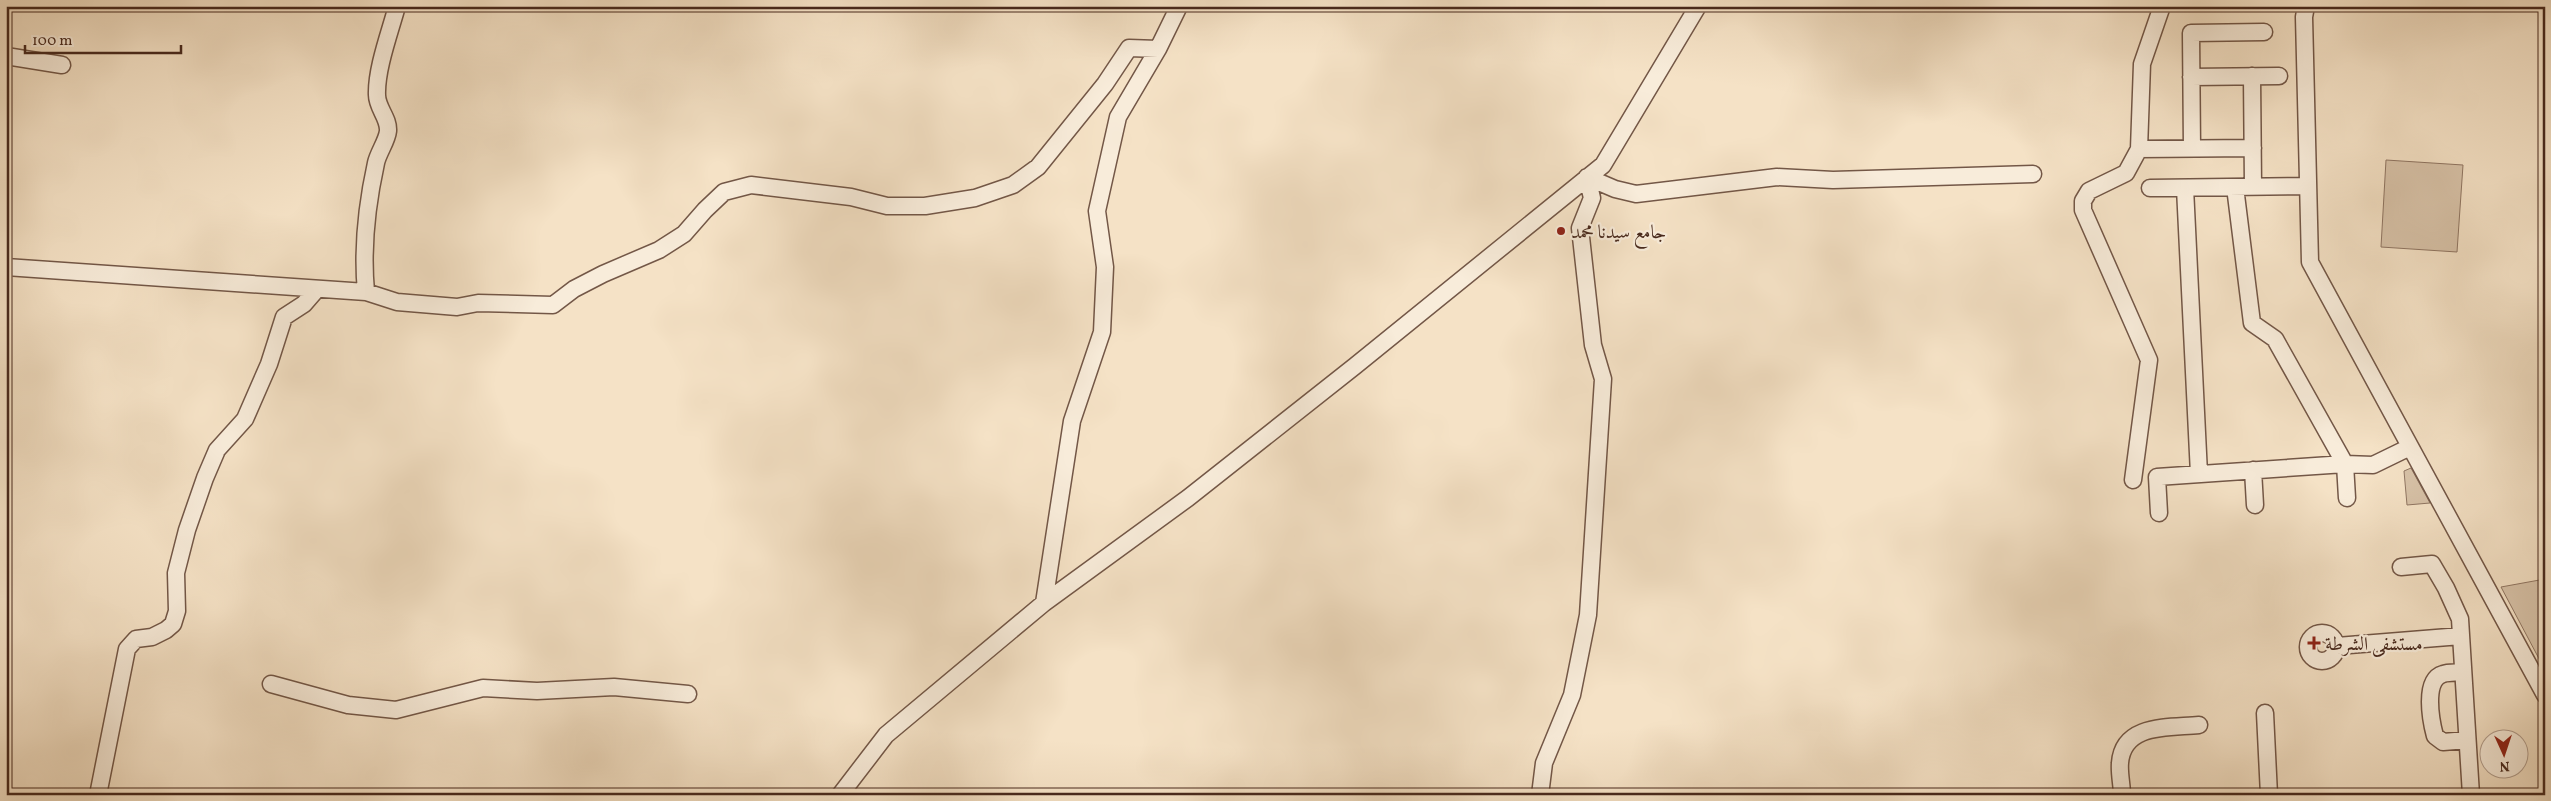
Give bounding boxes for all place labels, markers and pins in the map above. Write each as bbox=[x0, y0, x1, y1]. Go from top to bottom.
place label: جامع سيدنا محمد bbox=[1571, 220, 1666, 249]
marker: جامع سيدنا محمد bbox=[1555, 225, 1567, 237]
place label: مستشفى الشرطة bbox=[2325, 632, 2423, 658]
marker: مستشفى الشرطة bbox=[2307, 636, 2321, 650]

